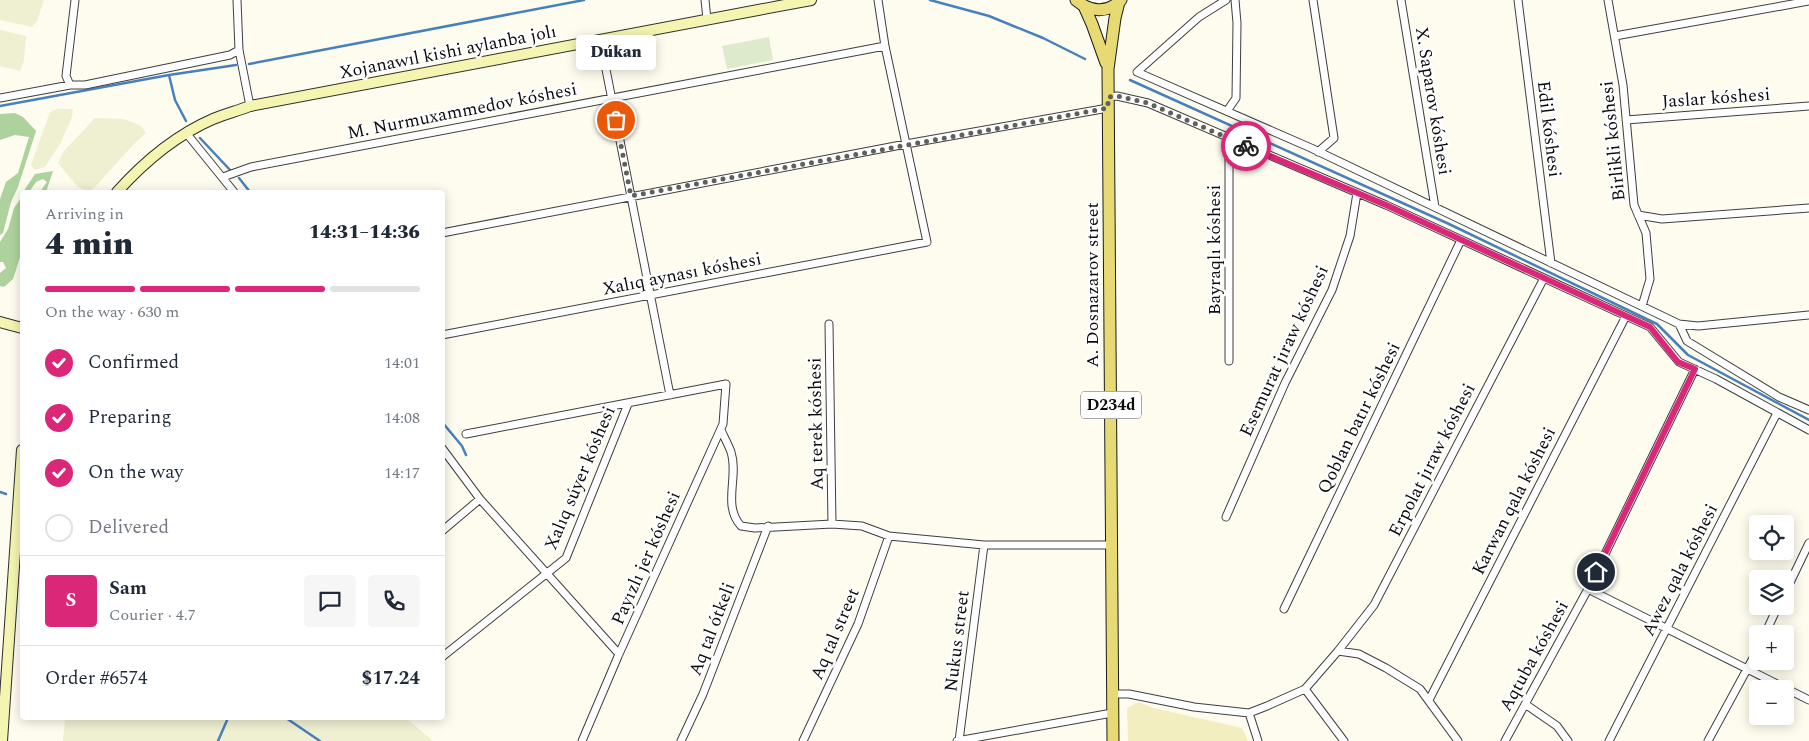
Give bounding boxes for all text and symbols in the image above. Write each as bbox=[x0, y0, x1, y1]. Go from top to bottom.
street label: Xojanawıl kishi aylanba jolı bbox=[337, 18, 559, 86]
street label: X. Saparov kóshesi bbox=[1408, 25, 1458, 177]
callout: Dúkan bbox=[576, 35, 656, 70]
text: Dúkan bbox=[590, 40, 642, 64]
street label: M. Nurmuxammedov kóshesi bbox=[345, 75, 579, 147]
street label: Edil kóshesi bbox=[1530, 79, 1568, 179]
street label: Birlikli kóshesi bbox=[1593, 80, 1633, 202]
street label: Jaslar kóshesi bbox=[1661, 81, 1771, 115]
pin bbox=[595, 99, 637, 141]
icon: bag bbox=[602, 106, 630, 134]
courier bbox=[1221, 121, 1271, 171]
icon: bike bbox=[1232, 132, 1260, 160]
street label: Bayraqlı kóshesi bbox=[1201, 185, 1228, 315]
text: Arriving in bbox=[45, 202, 124, 226]
street label: A. Dosnazarov street bbox=[1079, 202, 1106, 368]
text: 14:31–14:36 bbox=[309, 218, 420, 247]
text: 4 min bbox=[45, 220, 133, 269]
street label: Xalıq aynası kóshesi bbox=[600, 245, 764, 303]
street label: Esemurat jıraw kóshesi bbox=[1232, 261, 1336, 441]
text: On the way · 630 m bbox=[45, 300, 179, 324]
street label: Qoblan batır kóshesi bbox=[1311, 338, 1407, 498]
text: Confirmed bbox=[88, 348, 179, 377]
icon: check bbox=[45, 349, 73, 377]
text: 14:01 bbox=[384, 351, 420, 375]
street label: Aq terek kóshesi bbox=[801, 357, 831, 491]
street label: Erpolat jıraw kóshesi bbox=[1382, 379, 1482, 541]
road number: D234d bbox=[1081, 392, 1141, 418]
street label: Xalıq súyer kóshesi bbox=[538, 402, 622, 554]
text: Preparing bbox=[88, 403, 172, 432]
icon: check bbox=[45, 404, 73, 432]
text: 14:08 bbox=[384, 406, 420, 430]
street label: Karwan qala kóshesi bbox=[1465, 422, 1563, 580]
text: On the way bbox=[88, 458, 184, 487]
icon: check bbox=[45, 459, 73, 487]
text: 14:17 bbox=[384, 461, 420, 485]
street label: Payızlı jer kóshesi bbox=[604, 487, 688, 629]
street label: Awez qala kóshesi bbox=[1635, 499, 1725, 641]
text: Delivered bbox=[88, 513, 169, 542]
map controls bbox=[1749, 515, 1794, 725]
button: locate bbox=[1749, 515, 1794, 560]
pin bbox=[1575, 551, 1617, 593]
icon: home bbox=[1582, 558, 1610, 586]
button: layers bbox=[1749, 570, 1794, 615]
text: Sam bbox=[109, 574, 147, 603]
button: chat bbox=[304, 575, 356, 627]
button: phone bbox=[368, 575, 420, 627]
street label: Aq tal ótkeli bbox=[682, 578, 742, 680]
street label: Aq tal street bbox=[803, 584, 867, 684]
text: S bbox=[66, 586, 76, 615]
street label: Nukus street bbox=[937, 589, 977, 693]
street label: Aqtuba kóshesi bbox=[1492, 596, 1576, 716]
text: Courier · 4.7 bbox=[109, 603, 196, 627]
button: + bbox=[1749, 625, 1794, 670]
text: Order #6574 bbox=[45, 664, 148, 693]
text: $17.24 bbox=[362, 664, 420, 693]
button: − bbox=[1749, 680, 1794, 725]

